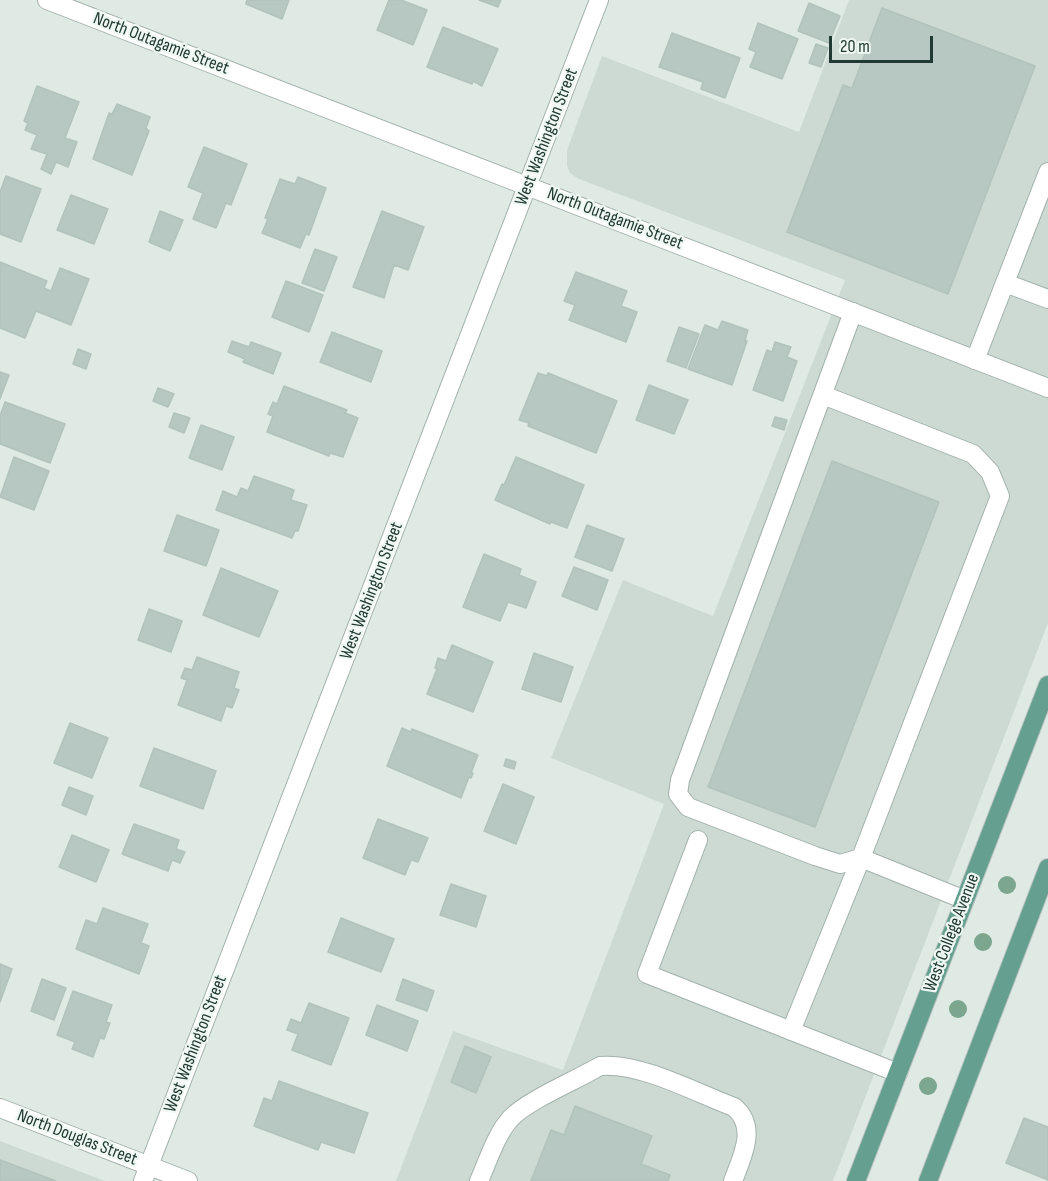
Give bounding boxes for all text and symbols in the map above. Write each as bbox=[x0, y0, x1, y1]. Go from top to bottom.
street label: North Outagamie Street bbox=[90, 8, 232, 80]
scale bar bbox=[832, 24, 936, 62]
text: 20 m bbox=[840, 36, 870, 57]
street label: West Washington Street bbox=[511, 65, 583, 209]
street label: North Outagamie Street bbox=[544, 183, 686, 255]
street label: West Washington Street bbox=[336, 519, 408, 663]
street label: West College Avenue bbox=[920, 871, 984, 995]
street label: West Washington Street bbox=[160, 972, 232, 1116]
street label: North Douglas Street bbox=[14, 1105, 140, 1171]

